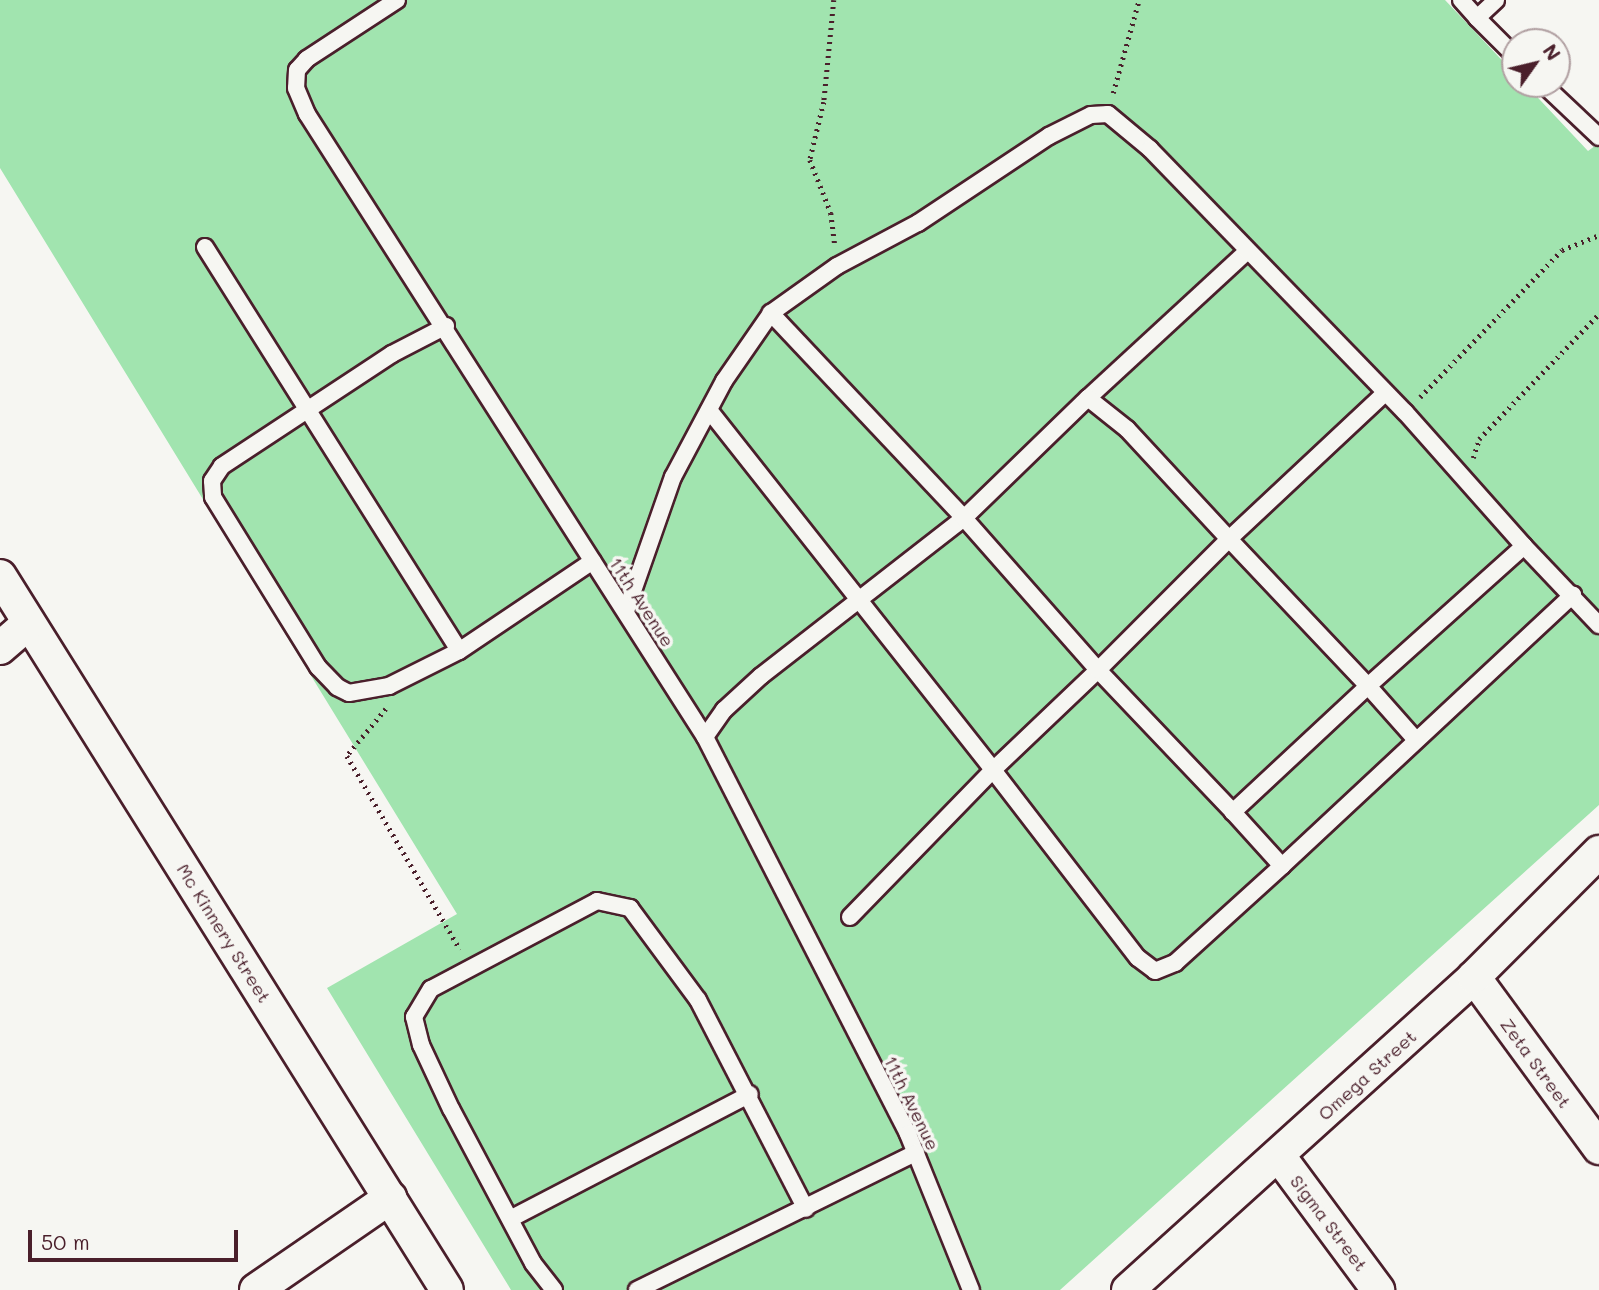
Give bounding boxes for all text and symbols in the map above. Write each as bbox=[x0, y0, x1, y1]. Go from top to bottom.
north arrow bbox=[1501, 28, 1571, 98]
text: N bbox=[1538, 39, 1567, 65]
street label: 11th Avenue bbox=[605, 553, 679, 651]
street label: Mc Kinnery Street bbox=[173, 860, 275, 1006]
street label: Zeta Street bbox=[1496, 1014, 1576, 1112]
street label: Omega Street bbox=[1314, 1025, 1420, 1125]
street label: 11th Avenue bbox=[880, 1052, 944, 1154]
street label: Sigma Street bbox=[1286, 1171, 1372, 1275]
scale bar bbox=[32, 1216, 242, 1260]
text: 50 m bbox=[41, 1228, 90, 1255]

